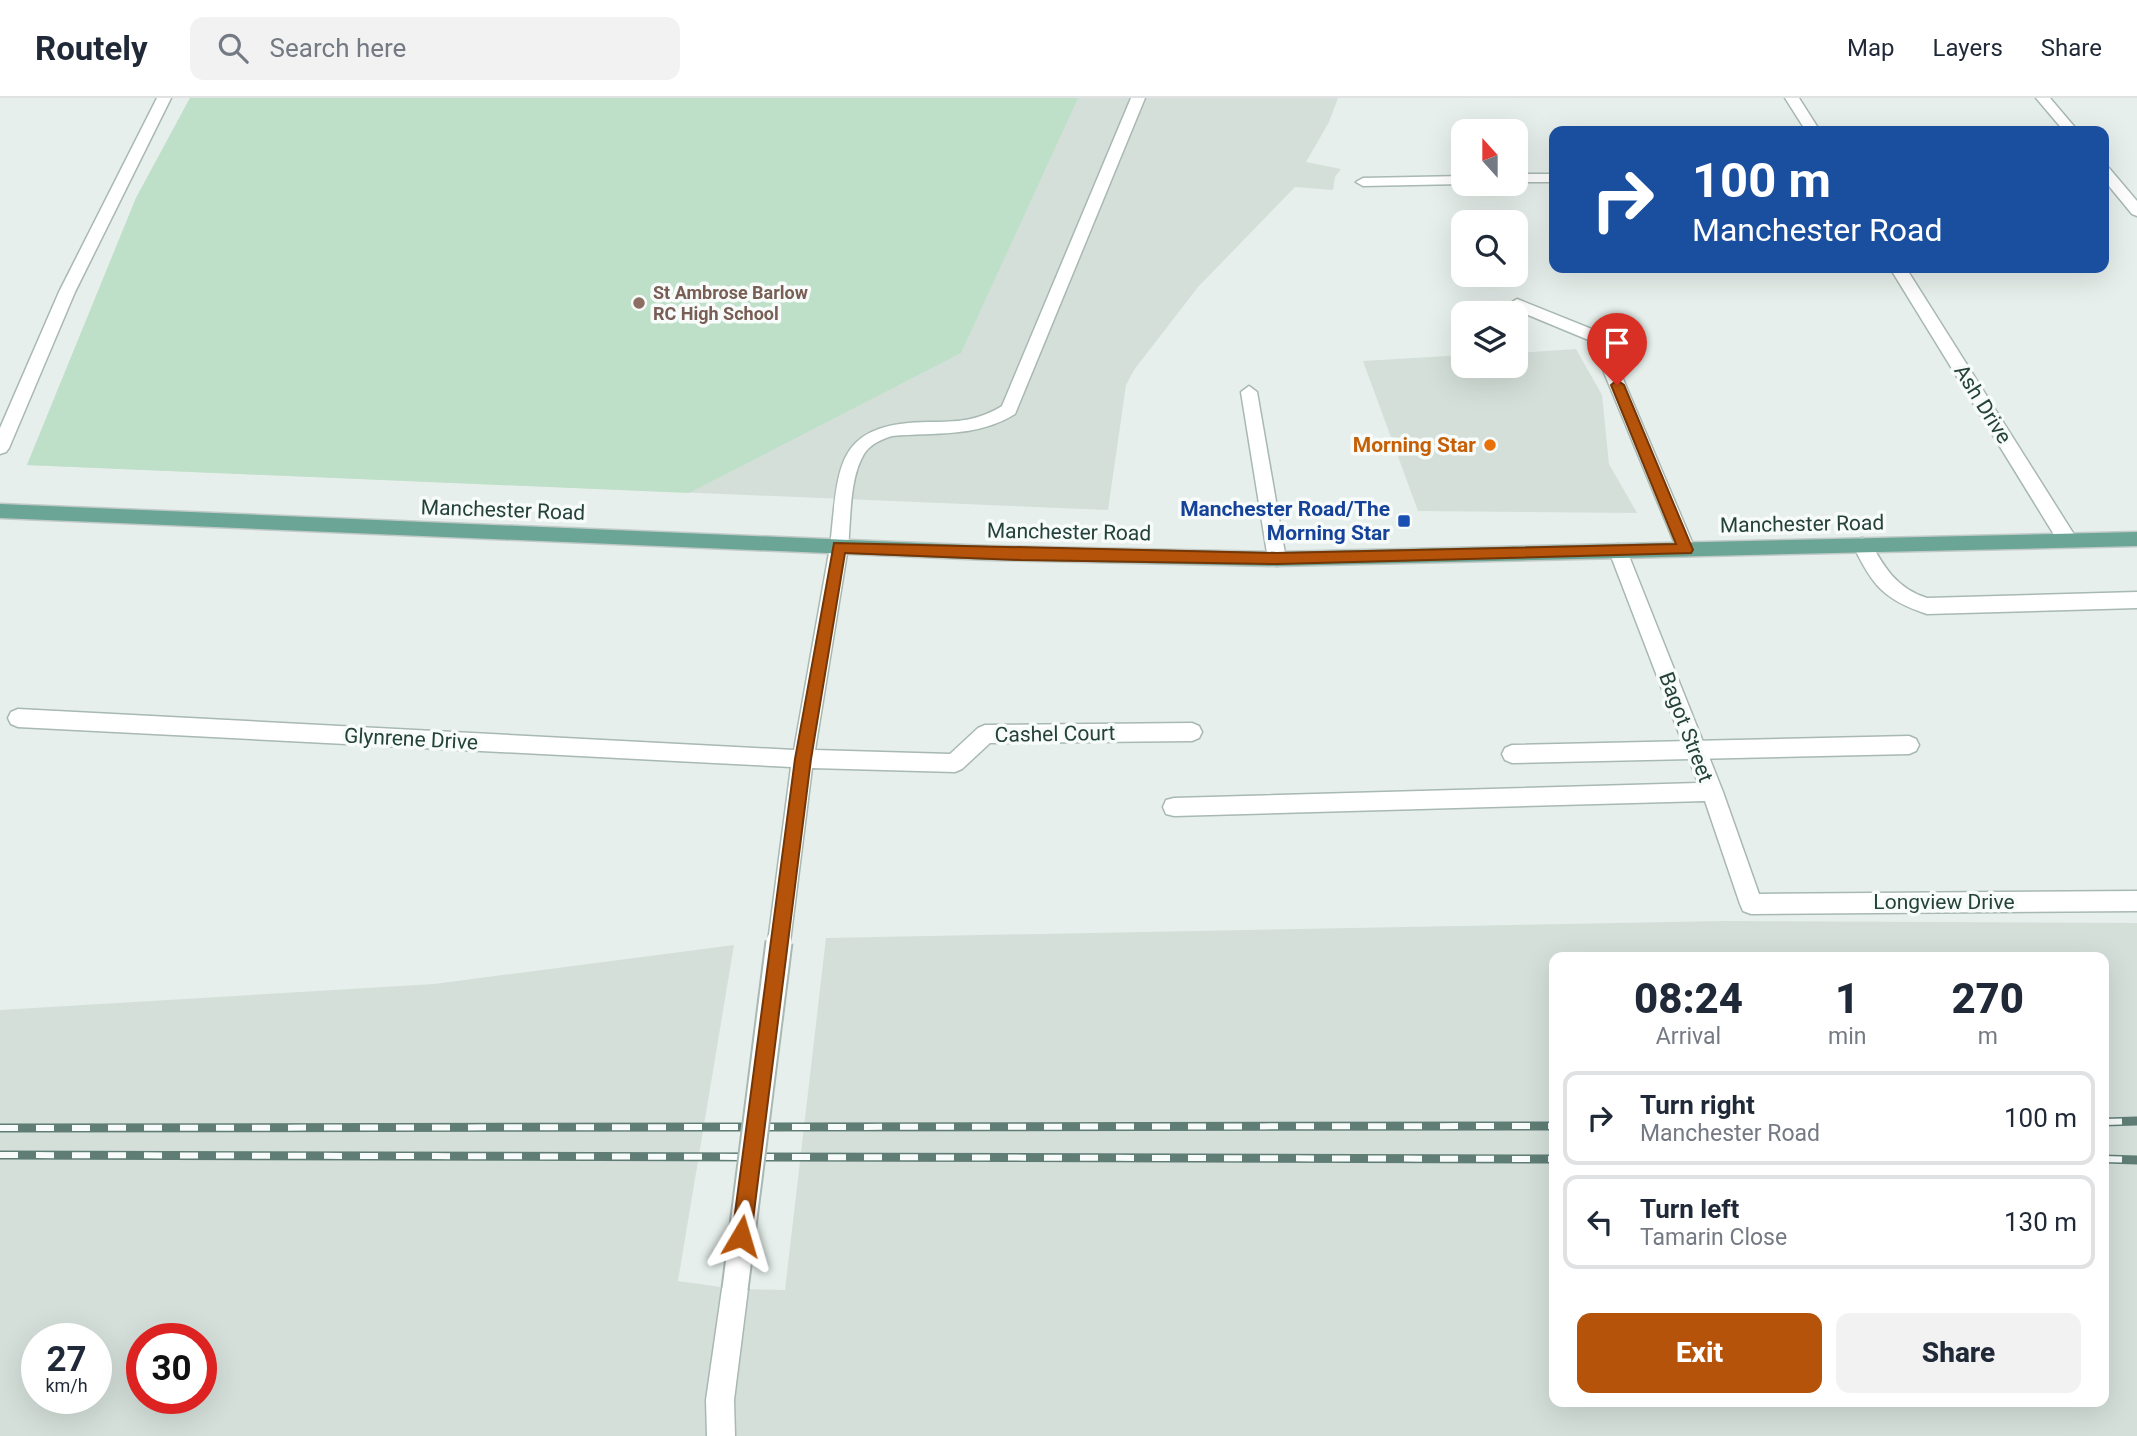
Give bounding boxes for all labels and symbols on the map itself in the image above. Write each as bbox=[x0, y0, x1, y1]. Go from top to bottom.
north arrow bbox=[1451, 119, 1528, 196]
place label: St Ambrose Barlow RC High School bbox=[653, 282, 808, 324]
marker: St Ambrose Barlow RC High School bbox=[631, 295, 647, 311]
pin bbox=[1587, 313, 1647, 385]
street label: Ash Drive bbox=[1949, 360, 2017, 448]
place label: Morning Star bbox=[1353, 433, 1476, 457]
marker: Morning Star bbox=[1482, 437, 1498, 453]
street label: Manchester Road bbox=[420, 495, 586, 525]
place label: Manchester Road/The Morning Star bbox=[1180, 497, 1390, 545]
street label: Manchester Road bbox=[1720, 511, 1884, 537]
marker: Manchester Road/The Morning Star bbox=[1396, 513, 1412, 529]
street label: Manchester Road bbox=[987, 519, 1151, 545]
street label: Bagot Street bbox=[1654, 669, 1718, 785]
street label: Cashel Court bbox=[994, 721, 1116, 747]
street label: Glynrene Drive bbox=[343, 724, 479, 754]
street label: Longview Drive bbox=[1873, 890, 2015, 914]
position arrow bbox=[704, 1199, 778, 1273]
speed limit sign: 30 bbox=[126, 1323, 217, 1414]

